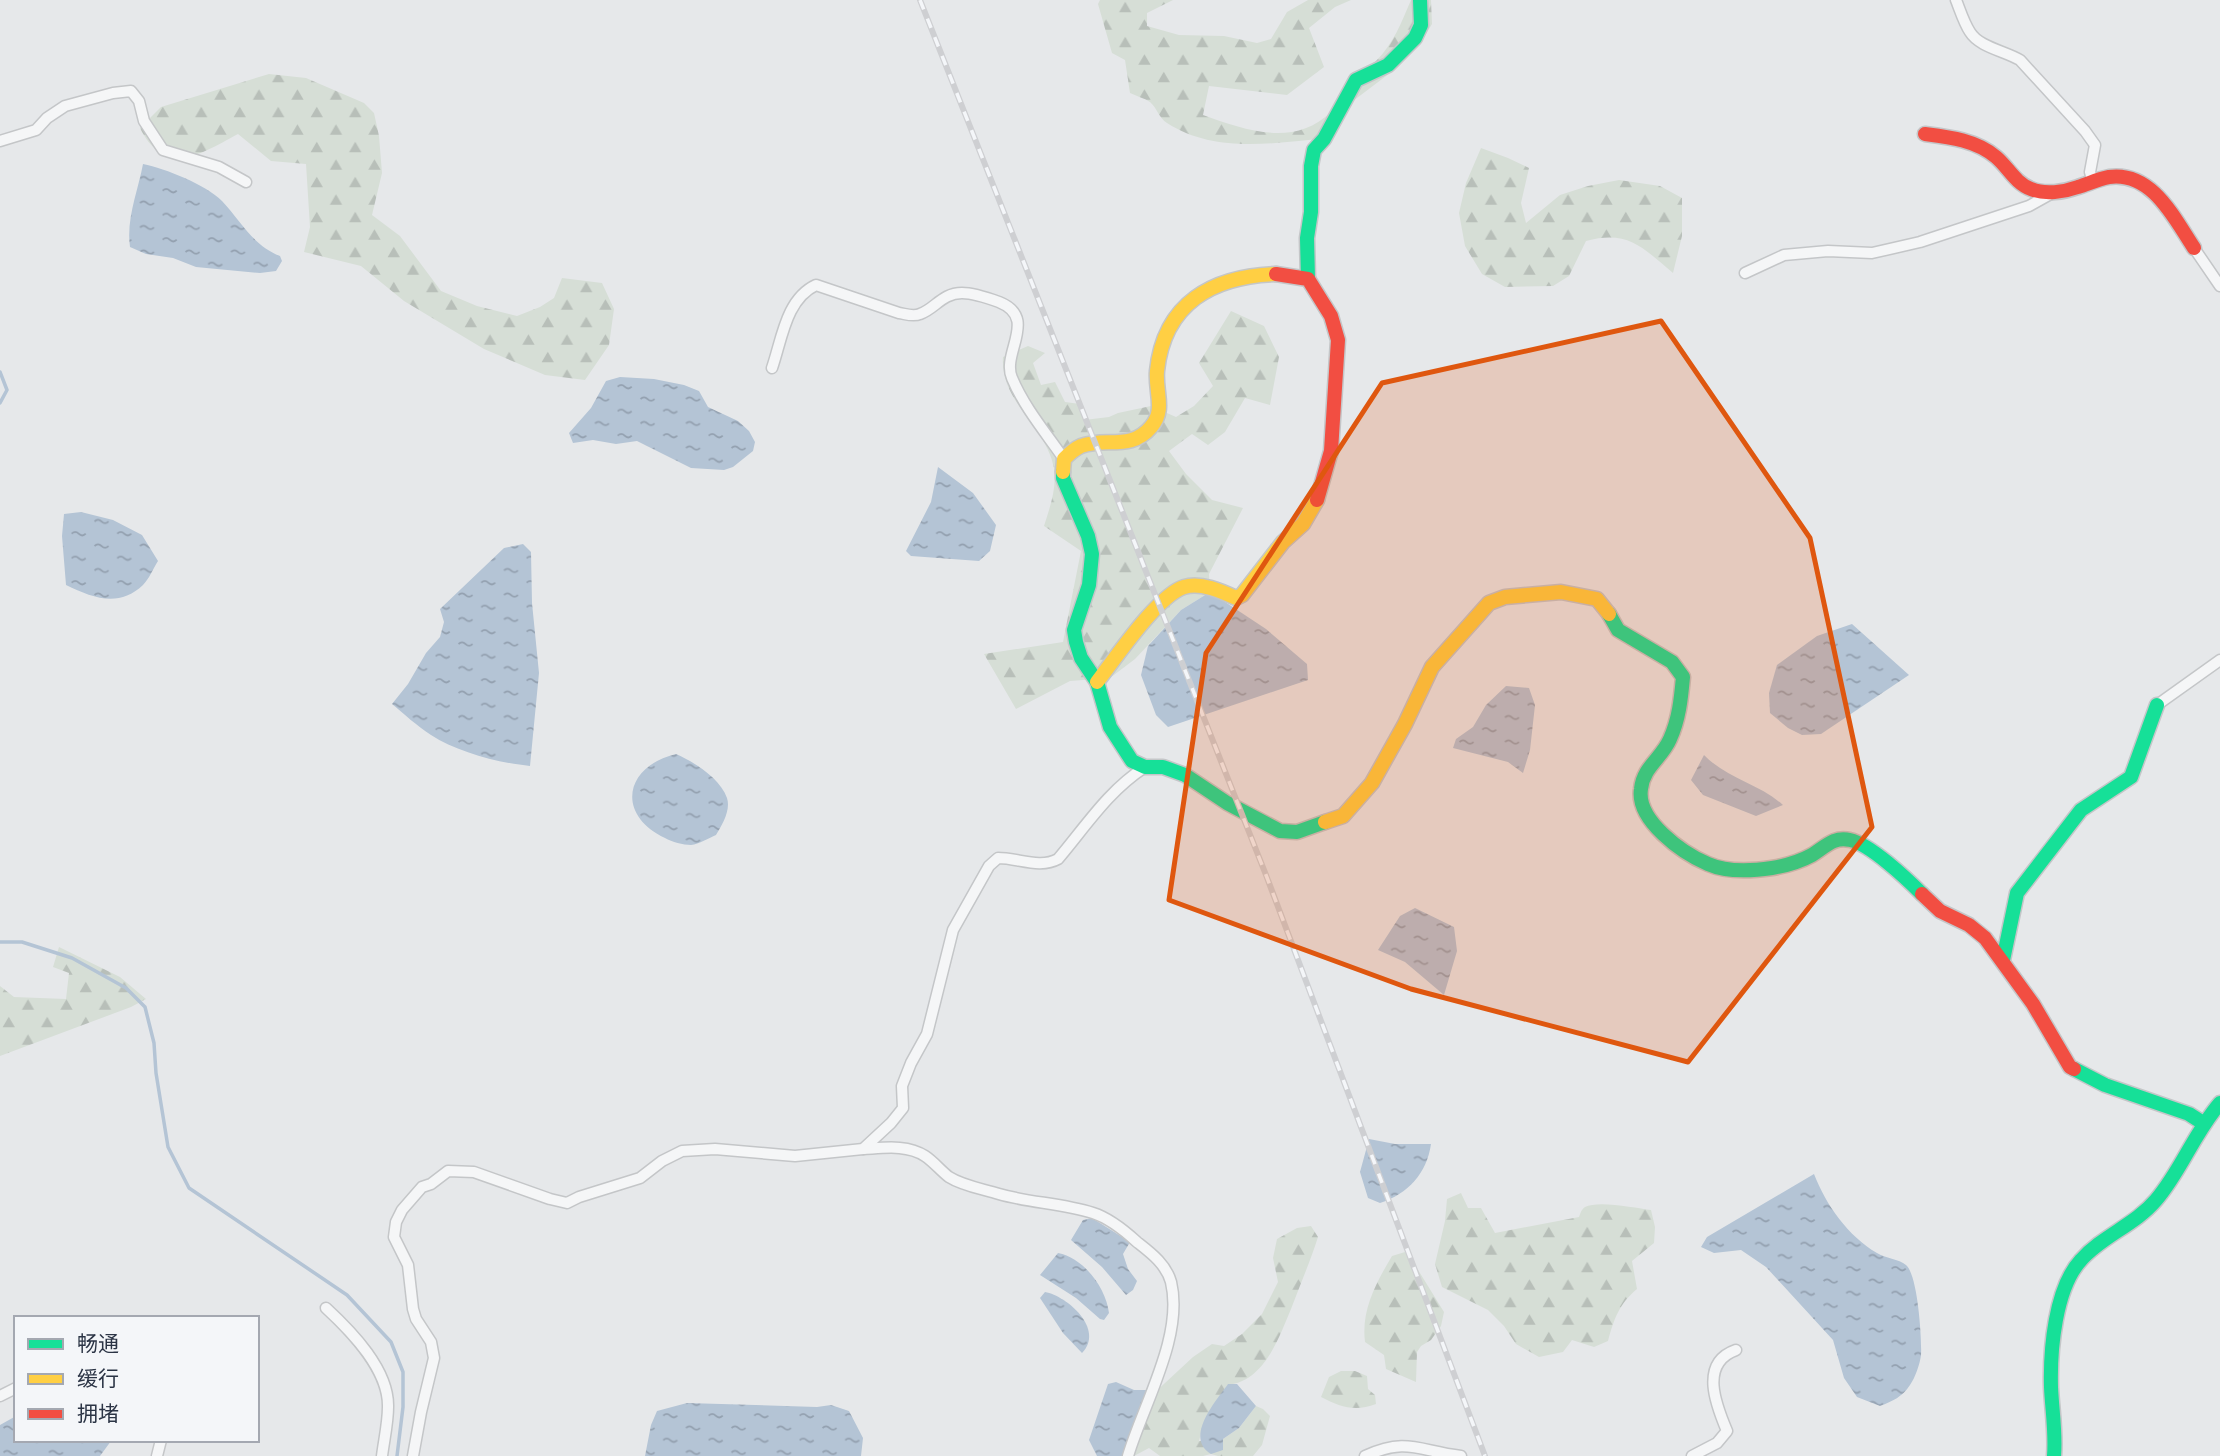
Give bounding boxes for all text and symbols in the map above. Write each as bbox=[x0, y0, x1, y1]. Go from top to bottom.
legend bbox=[14, 1316, 259, 1442]
text: 畅通 bbox=[77, 1331, 119, 1356]
text: 缓行 bbox=[77, 1366, 119, 1391]
text: 拥堵 bbox=[77, 1401, 119, 1426]

